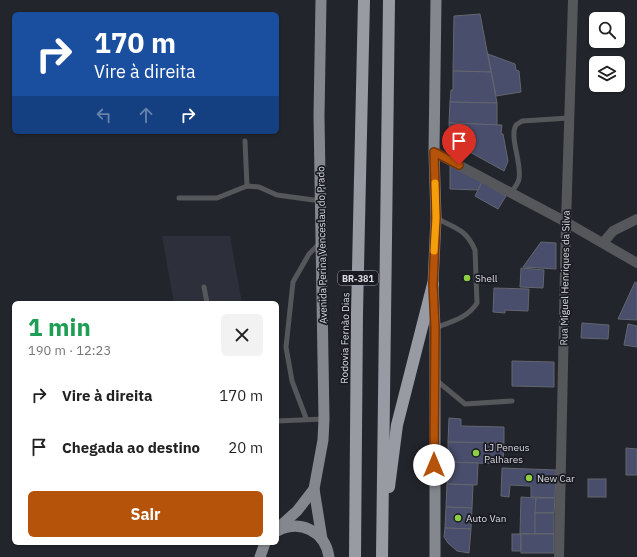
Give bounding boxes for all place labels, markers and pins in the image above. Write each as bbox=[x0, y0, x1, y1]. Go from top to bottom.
pin bbox=[442, 124, 476, 165]
place label: Shell bbox=[475, 272, 498, 285]
marker: Shell bbox=[462, 273, 472, 283]
place label: LJ Peneus Palhares bbox=[484, 441, 530, 466]
marker: LJ Peneus Palhares bbox=[471, 448, 481, 458]
place label: New Car bbox=[537, 472, 575, 485]
marker: New Car bbox=[524, 473, 534, 483]
place label: Auto Van bbox=[466, 512, 506, 525]
marker: Auto Van bbox=[453, 513, 463, 523]

